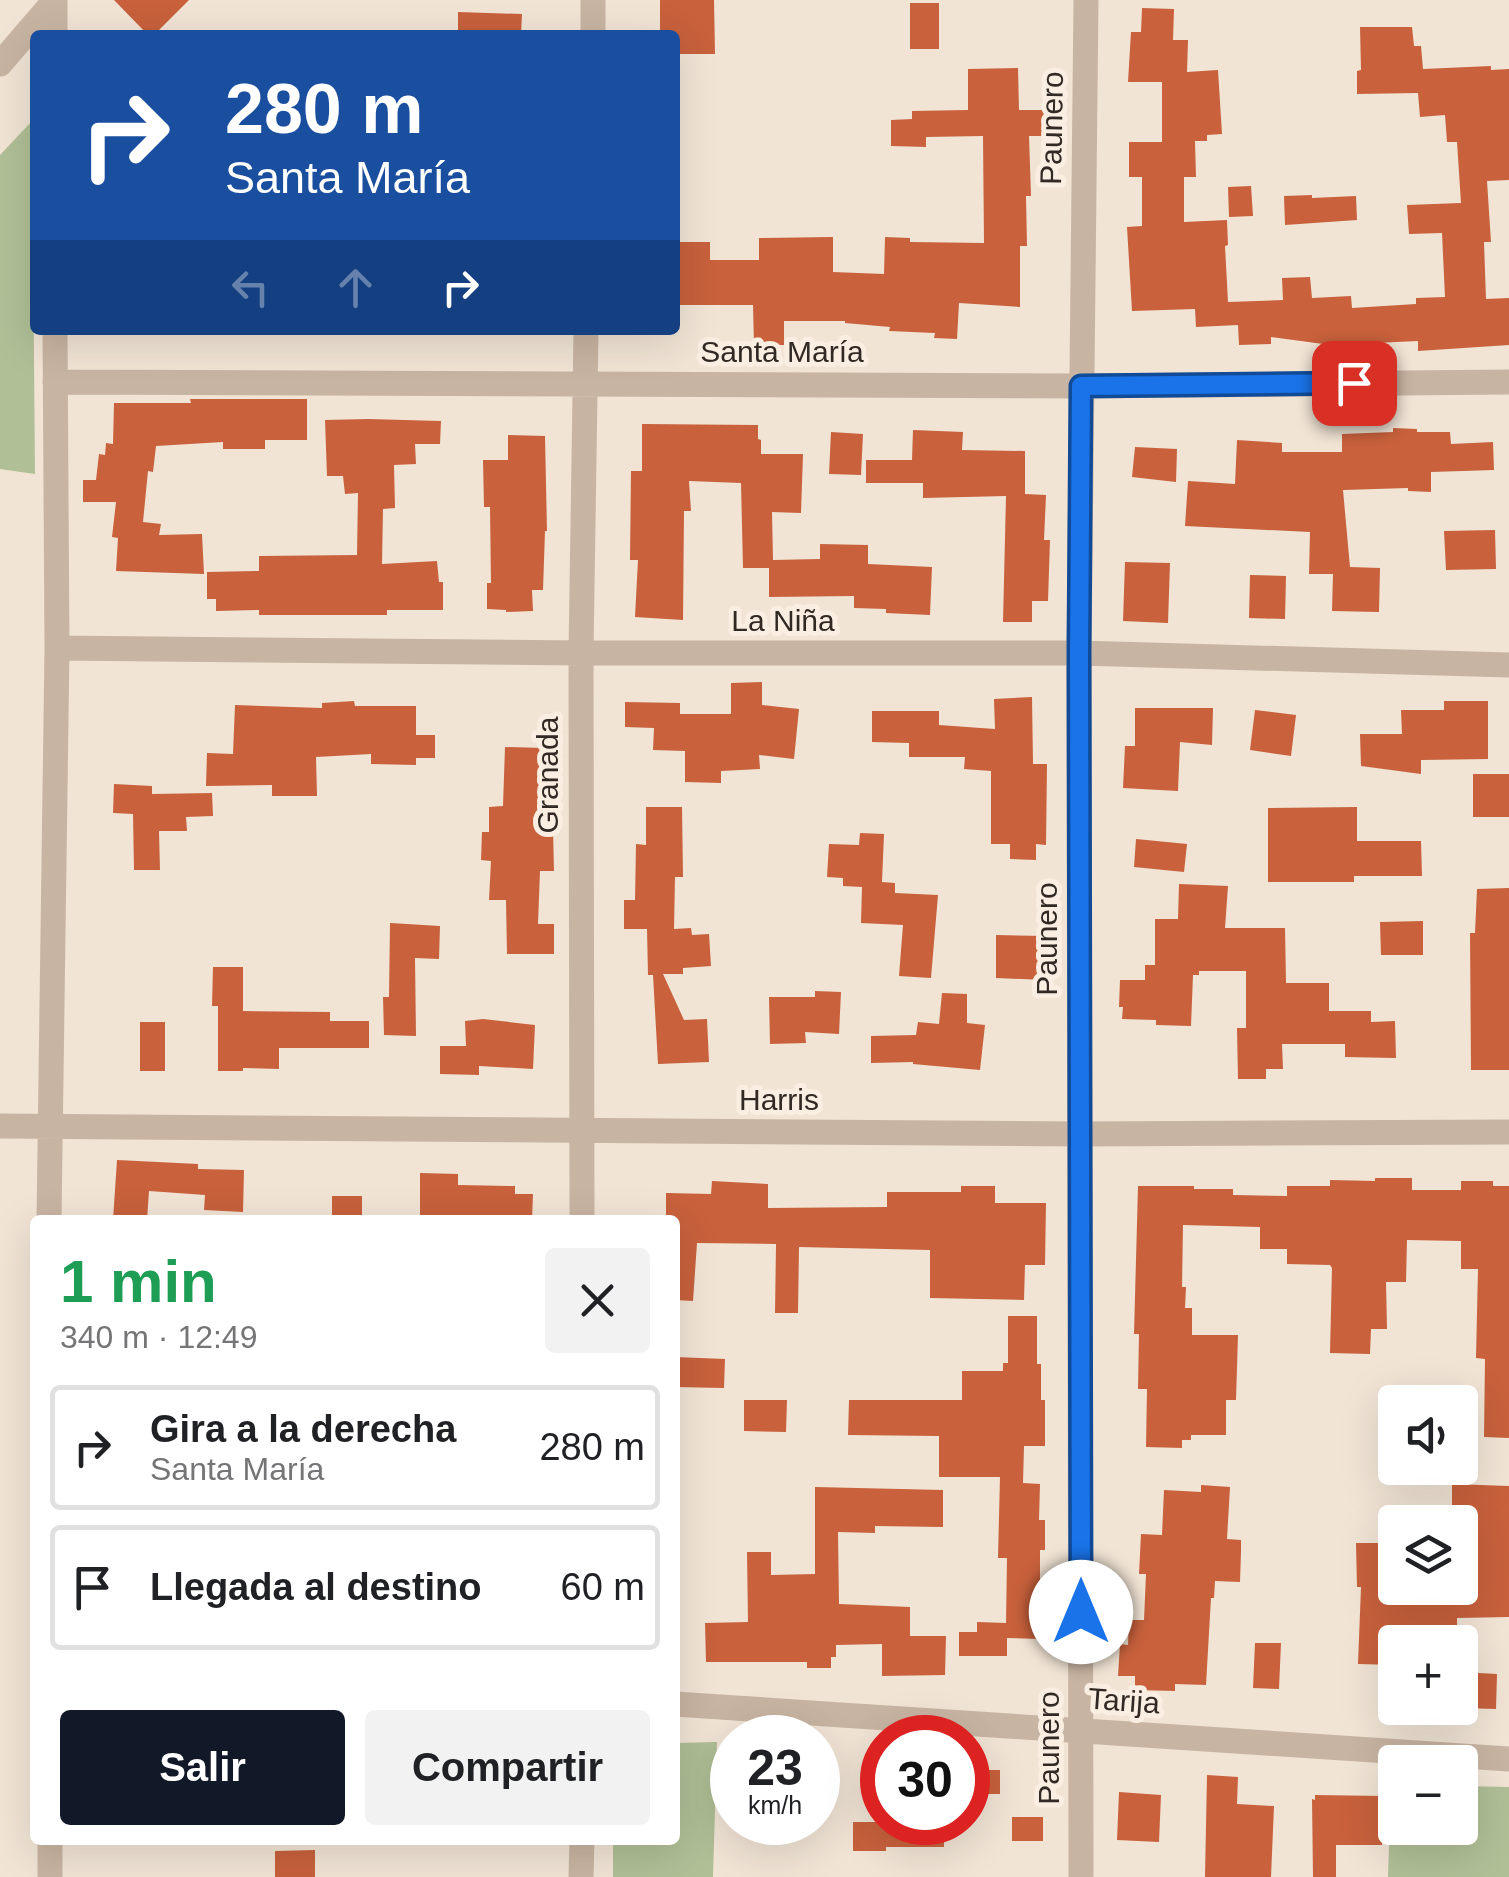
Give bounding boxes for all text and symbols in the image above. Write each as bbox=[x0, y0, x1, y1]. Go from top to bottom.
icon: right bbox=[60, 70, 190, 200]
text: 280 m bbox=[225, 70, 423, 148]
street label: Paunero bbox=[1034, 71, 1069, 185]
text: Santa María bbox=[225, 152, 470, 203]
icon: left bbox=[223, 260, 278, 315]
icon: ahead bbox=[328, 260, 383, 315]
icon: right bbox=[433, 260, 488, 315]
street label: Santa María bbox=[700, 335, 864, 368]
pin bbox=[1312, 341, 1397, 426]
icon: arrive bbox=[1327, 356, 1382, 411]
street label: La Niña bbox=[731, 604, 835, 637]
street label: Granada bbox=[531, 716, 564, 833]
street label: Paunero bbox=[1030, 882, 1063, 996]
street label: Harris bbox=[739, 1083, 819, 1116]
text: 1 min bbox=[60, 1248, 217, 1315]
button: close bbox=[545, 1248, 650, 1353]
text: 340 m · 12:49 bbox=[60, 1319, 257, 1355]
map controls bbox=[1378, 1385, 1478, 1845]
button: sound bbox=[1378, 1385, 1478, 1485]
text: Gira a la derecha bbox=[150, 1408, 456, 1450]
icon: right bbox=[65, 1420, 120, 1475]
text: 280 m bbox=[539, 1426, 645, 1468]
text: Santa María bbox=[150, 1451, 324, 1487]
button: layers bbox=[1378, 1505, 1478, 1605]
icon: arrive bbox=[65, 1560, 120, 1615]
position arrow bbox=[1029, 1560, 1133, 1664]
text: Llegada al destino bbox=[150, 1566, 482, 1608]
text: 60 m bbox=[561, 1566, 645, 1608]
button: + bbox=[1378, 1625, 1478, 1725]
street label: Tarija bbox=[1087, 1682, 1161, 1719]
street label: Paunero bbox=[1032, 1691, 1065, 1805]
button: Salir bbox=[60, 1710, 345, 1825]
button: Compartir bbox=[365, 1710, 650, 1825]
speed limit sign: 30 bbox=[860, 1715, 990, 1845]
text: 23 bbox=[747, 1740, 803, 1796]
button: − bbox=[1378, 1745, 1478, 1845]
text: km/h bbox=[748, 1791, 802, 1819]

